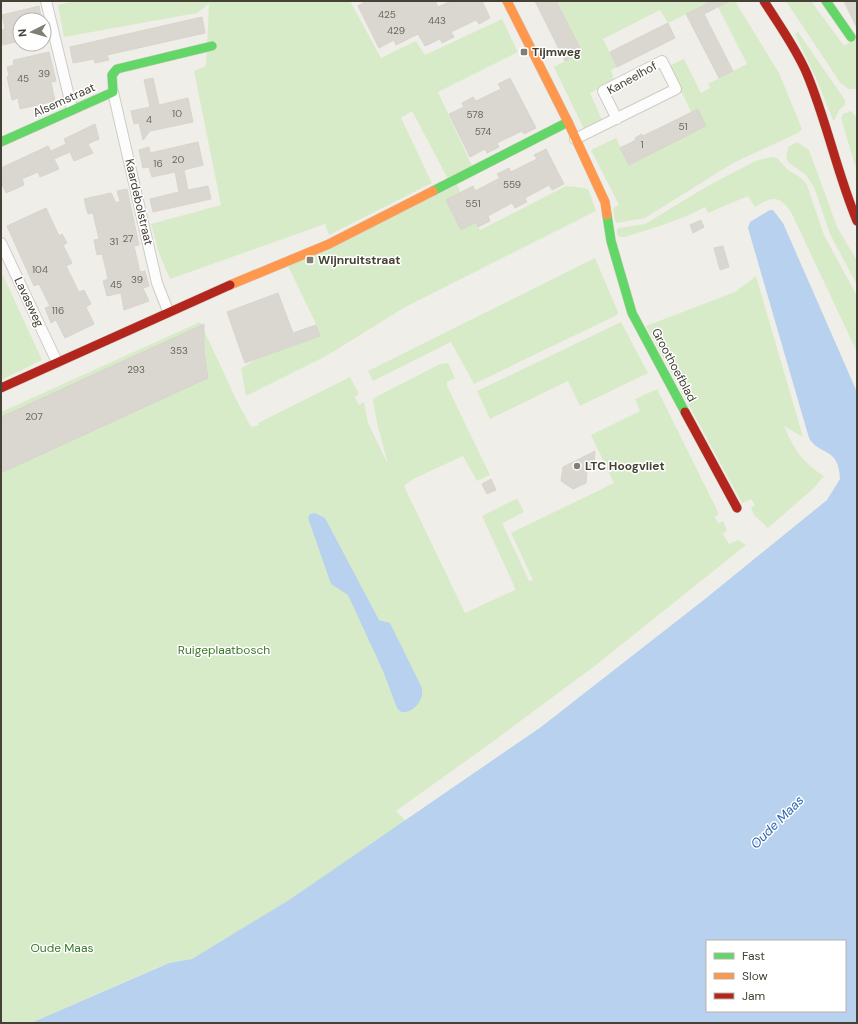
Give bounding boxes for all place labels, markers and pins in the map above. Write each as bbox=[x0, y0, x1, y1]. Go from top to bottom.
place label: Tijmweg bbox=[532, 44, 581, 60]
marker: Tijmweg bbox=[519, 47, 529, 57]
place label: Wijnruitstraat bbox=[318, 252, 400, 268]
marker: Wijnruitstraat bbox=[305, 255, 315, 265]
place label: LTC Hoogvliet bbox=[585, 458, 665, 474]
marker: LTC Hoogvliet bbox=[572, 461, 582, 471]

